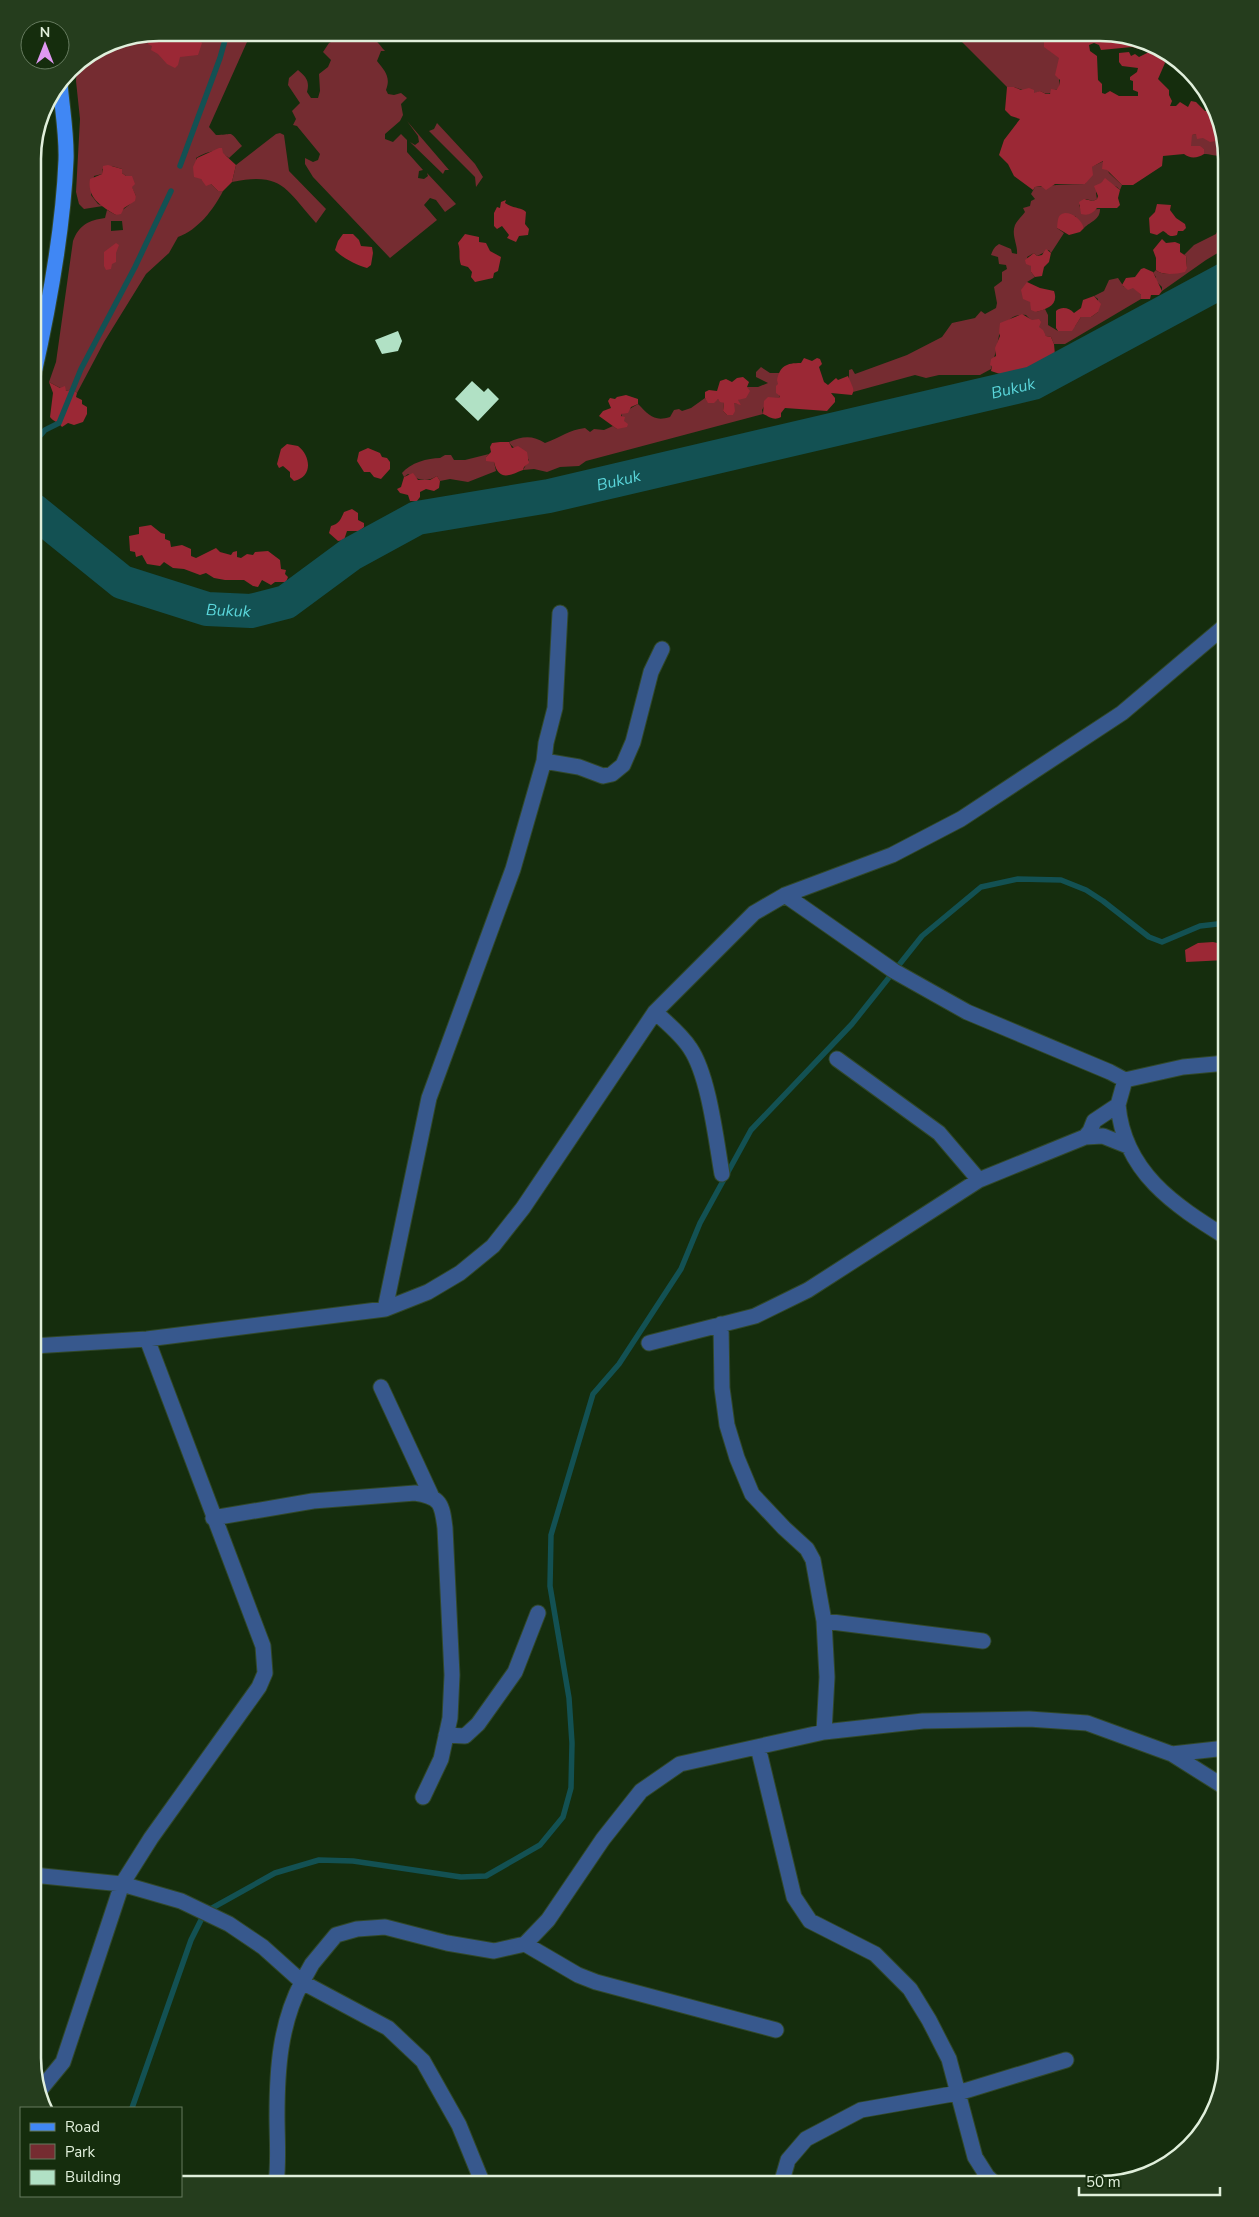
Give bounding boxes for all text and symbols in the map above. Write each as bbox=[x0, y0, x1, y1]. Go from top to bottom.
north arrow bbox=[20, 20, 70, 70]
text: N bbox=[40, 23, 50, 42]
water label: Bukuk bbox=[989, 373, 1038, 404]
water label: Bukuk bbox=[594, 465, 644, 497]
water label: Bukuk bbox=[205, 599, 252, 623]
legend bbox=[20, 2107, 182, 2197]
text: Road bbox=[65, 2117, 100, 2137]
text: Park bbox=[65, 2142, 95, 2162]
scale bar bbox=[1079, 2164, 1220, 2196]
text: Building bbox=[65, 2167, 121, 2187]
text: 50 m bbox=[1086, 2172, 1121, 2192]

